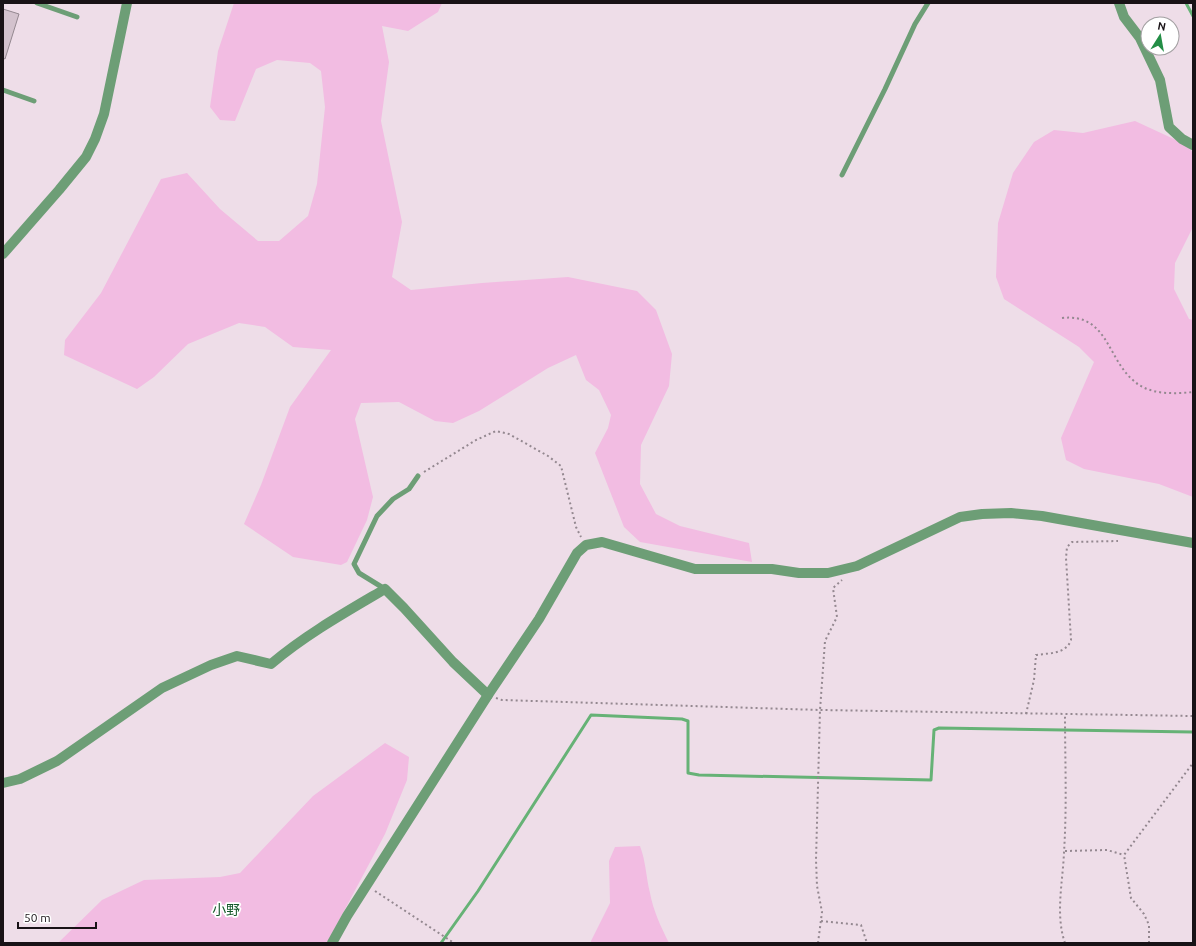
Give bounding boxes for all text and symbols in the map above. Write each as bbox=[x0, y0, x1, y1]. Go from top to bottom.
north arrow bbox=[1140, 16, 1180, 56]
text: N bbox=[1157, 20, 1167, 33]
district label: 小野 bbox=[212, 902, 240, 918]
scale bar bbox=[18, 904, 96, 930]
text: 50 m bbox=[24, 911, 51, 924]

